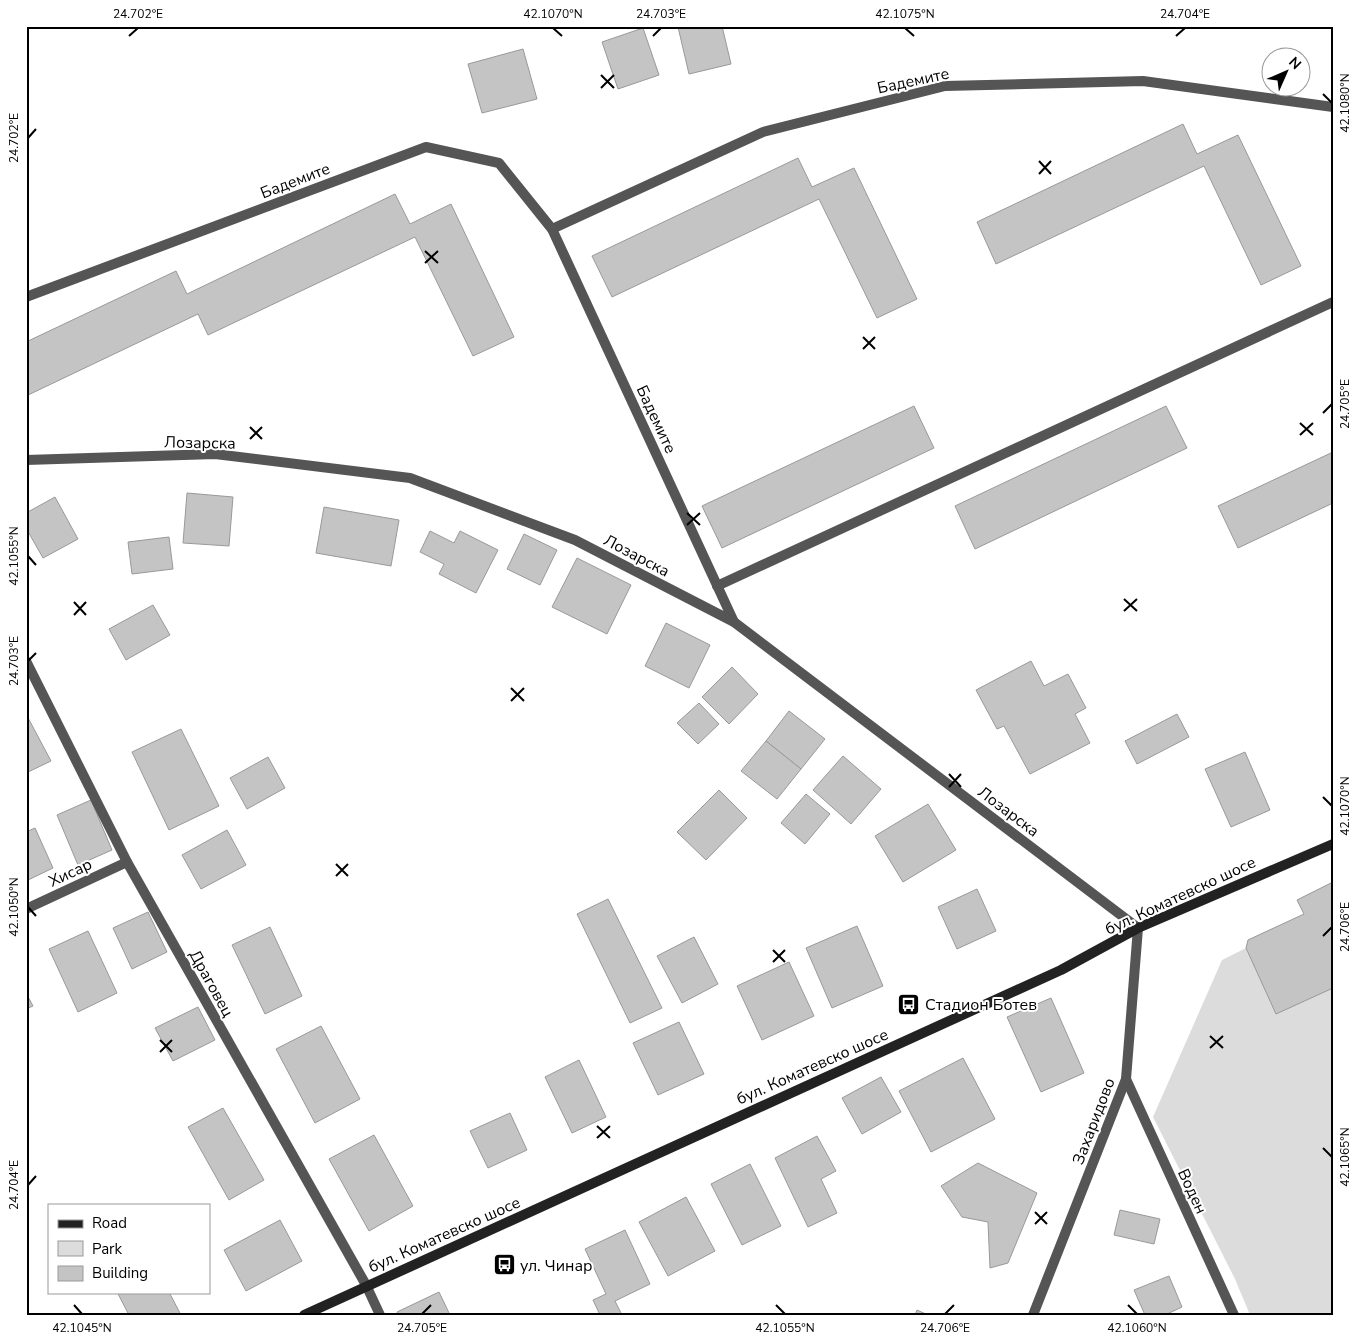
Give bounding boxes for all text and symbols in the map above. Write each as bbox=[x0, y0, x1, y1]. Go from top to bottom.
text: 24.702°E bbox=[113, 6, 163, 22]
text: 42.1070°N bbox=[523, 6, 583, 22]
text: 24.703°E bbox=[636, 6, 686, 22]
text: 42.1075°N bbox=[875, 6, 935, 22]
text: 24.704°E bbox=[1160, 6, 1210, 22]
north arrow bbox=[1262, 48, 1312, 98]
text: N bbox=[1284, 53, 1305, 74]
street label: Бадемите bbox=[875, 63, 951, 99]
text: 42.1080°N bbox=[1337, 73, 1353, 133]
text: 24.702°E bbox=[6, 113, 22, 163]
street label: Бадемите bbox=[257, 158, 333, 204]
text: 24.705°E bbox=[1337, 379, 1353, 429]
street label: Бадемите bbox=[631, 382, 681, 457]
street label: Лозарска bbox=[164, 431, 236, 455]
text: 42.1055°N bbox=[6, 526, 22, 586]
street label: Лозарска bbox=[600, 529, 673, 582]
text: 24.703°E bbox=[6, 636, 22, 686]
text: 42.1070°N bbox=[1337, 776, 1353, 836]
street label: Лозарска bbox=[973, 781, 1044, 842]
street label: бул. Коматевско шосе bbox=[1101, 851, 1259, 941]
street label: Хисар bbox=[45, 853, 96, 892]
text: 42.1050°N bbox=[6, 877, 22, 937]
text: 24.706°E bbox=[1337, 902, 1353, 952]
street label: Драговец bbox=[184, 946, 239, 1021]
bus stop icon: Стадион Ботев bbox=[897, 992, 921, 1016]
place label: Стадион Ботев bbox=[925, 994, 1037, 1016]
street label: бул. Коматевско шосе bbox=[733, 1024, 892, 1110]
street label: Захаридово bbox=[1067, 1075, 1121, 1168]
text: 42.1065°N bbox=[1337, 1127, 1353, 1187]
text: 24.704°E bbox=[6, 1160, 22, 1210]
street label: Воден bbox=[1172, 1165, 1212, 1218]
street label: бул. Коматевско шосе bbox=[365, 1192, 524, 1278]
legend bbox=[48, 1204, 210, 1294]
text: Road bbox=[92, 1213, 127, 1233]
text: Park bbox=[92, 1239, 122, 1259]
bus stop icon: ул. Чинар bbox=[492, 1253, 516, 1277]
place label: ул. Чинар bbox=[520, 1255, 593, 1277]
text: Building bbox=[92, 1263, 148, 1283]
text: 42.1045°N bbox=[52, 1320, 112, 1336]
text: 24.705°E bbox=[397, 1320, 447, 1336]
text: 42.1055°N bbox=[755, 1320, 815, 1336]
text: 24.706°E bbox=[920, 1320, 970, 1336]
text: 42.1060°N bbox=[1107, 1320, 1167, 1336]

